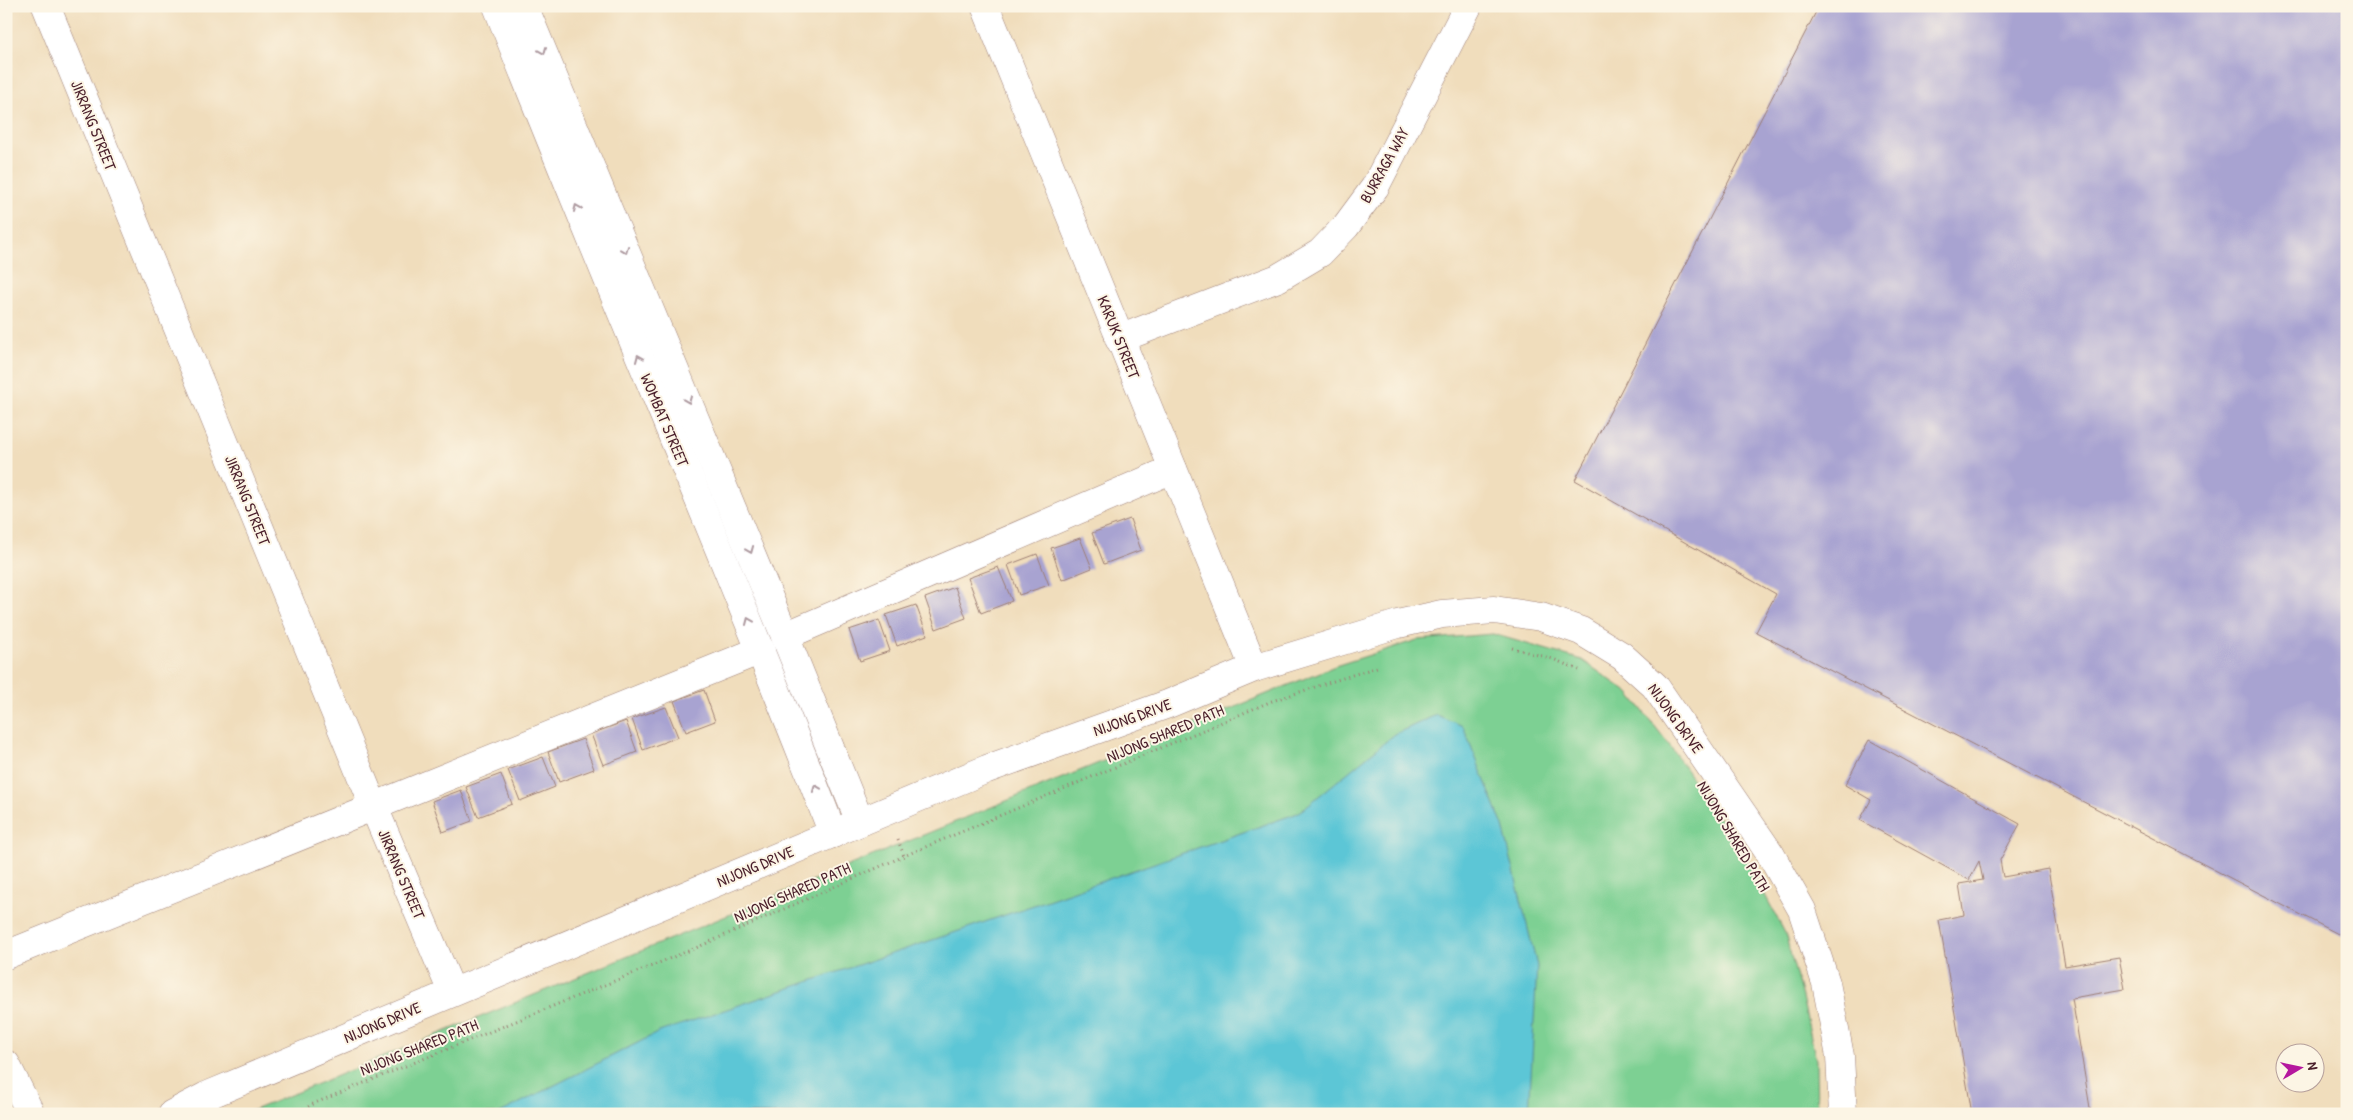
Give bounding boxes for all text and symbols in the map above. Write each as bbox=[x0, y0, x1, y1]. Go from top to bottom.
one-way arrow bbox=[536, 46, 547, 55]
street label: JIRRANG STREET bbox=[66, 77, 122, 174]
street label: BURRAGA WAY bbox=[1354, 123, 1414, 207]
one-way arrow bbox=[573, 204, 584, 213]
one-way arrow bbox=[619, 245, 630, 254]
street label: KARUK STREET bbox=[1092, 292, 1146, 382]
one-way arrow bbox=[635, 354, 646, 363]
street label: WOMBAT STREET bbox=[636, 370, 695, 470]
one-way arrow bbox=[681, 395, 692, 404]
street label: JIRRANG STREET bbox=[220, 452, 276, 549]
one-way arrow bbox=[743, 545, 754, 554]
one-way arrow bbox=[744, 617, 755, 626]
street label: NIJONG DRIVE bbox=[1643, 679, 1709, 757]
street label: NIJONG DRIVE bbox=[1090, 693, 1174, 741]
street label: NIJONG SHARED PATH bbox=[1103, 698, 1227, 768]
street label: NIJONG SHARED PATH bbox=[1692, 776, 1776, 896]
one-way arrow bbox=[811, 784, 822, 793]
street label: JIRRANG STREET bbox=[373, 826, 431, 923]
street label: NIJONG DRIVE bbox=[713, 840, 797, 892]
street label: NIJONG SHARED PATH bbox=[730, 856, 854, 928]
street label: NIJONG DRIVE bbox=[340, 996, 424, 1048]
street label: NIJONG SHARED PATH bbox=[357, 1013, 481, 1081]
north arrow bbox=[2276, 1042, 2326, 1092]
text: N bbox=[2303, 1061, 2323, 1072]

